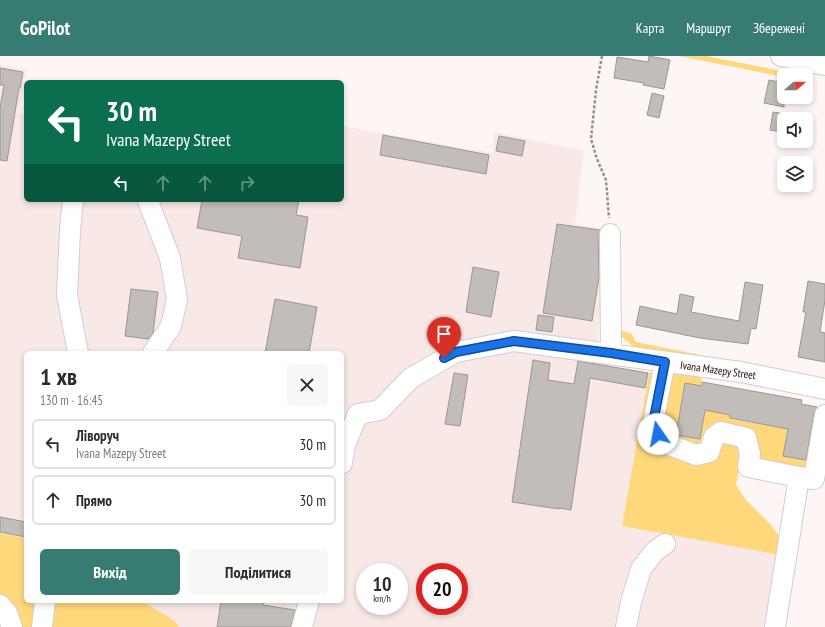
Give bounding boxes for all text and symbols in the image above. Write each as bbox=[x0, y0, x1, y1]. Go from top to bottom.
text: GoPilot bbox=[20, 16, 70, 40]
text: Карта bbox=[636, 19, 664, 37]
text: Маршрут bbox=[686, 19, 731, 37]
text: Збережені bbox=[753, 19, 805, 37]
north arrow bbox=[777, 68, 813, 104]
map controls bbox=[777, 68, 813, 192]
text: 30 m bbox=[106, 92, 157, 129]
icon: left bbox=[40, 96, 92, 148]
button: sound bbox=[777, 112, 813, 148]
text: Ivana Mazepy Street bbox=[106, 128, 231, 151]
button: layers bbox=[777, 156, 813, 192]
icon: left bbox=[110, 172, 132, 194]
icon: ahead bbox=[152, 172, 174, 194]
icon: ahead bbox=[194, 172, 216, 194]
icon: right bbox=[236, 172, 258, 194]
pin bbox=[427, 317, 461, 358]
icon: arrive bbox=[433, 323, 455, 345]
street label: Ivana Mazepy Street bbox=[679, 358, 757, 382]
text: 1 хв bbox=[40, 361, 77, 392]
button: close bbox=[286, 364, 328, 406]
text: 130 m · 16:45 bbox=[40, 392, 103, 409]
position arrow bbox=[637, 413, 679, 455]
text: Ліворуч bbox=[76, 426, 119, 445]
icon: left bbox=[42, 433, 64, 455]
text: 30 m bbox=[300, 435, 326, 454]
text: Ivana Mazepy Street bbox=[76, 445, 166, 462]
icon: ahead bbox=[42, 489, 64, 511]
text: Прямо bbox=[76, 491, 112, 510]
text: 30 m bbox=[300, 491, 326, 510]
button: Вихід bbox=[40, 549, 180, 595]
button: Поділитися bbox=[188, 549, 328, 595]
speed limit sign: 20 bbox=[416, 563, 468, 615]
text: 10 bbox=[372, 571, 392, 597]
text: km/h bbox=[373, 592, 391, 605]

